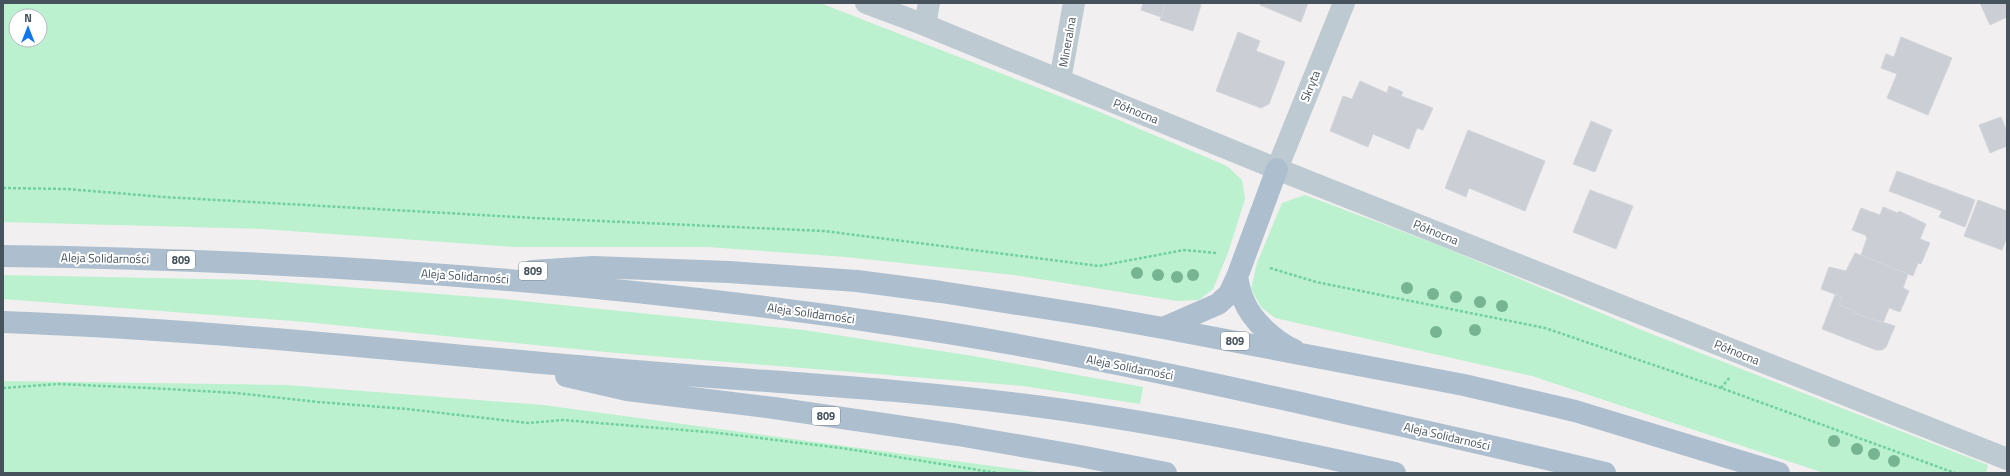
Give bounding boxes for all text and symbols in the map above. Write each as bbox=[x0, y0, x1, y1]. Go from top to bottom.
north arrow bbox=[8, 8, 48, 48]
text: N bbox=[24, 10, 32, 26]
street label: Mineralna bbox=[1053, 15, 1081, 69]
street label: Skryta bbox=[1295, 67, 1325, 105]
street label: Północna bbox=[1110, 93, 1162, 129]
street label: Północna bbox=[1410, 214, 1462, 250]
street label: Aleja Solidarności bbox=[61, 248, 149, 268]
road number: 809 bbox=[167, 251, 195, 269]
road number: 809 bbox=[519, 262, 547, 280]
street label: Aleja Solidarności bbox=[420, 263, 510, 289]
street label: Aleja Solidarności bbox=[766, 297, 856, 329]
road number: 809 bbox=[1221, 332, 1249, 350]
street label: Północna bbox=[1711, 334, 1763, 370]
street label: Aleja Solidarności bbox=[1085, 349, 1175, 385]
road number: 809 bbox=[812, 407, 840, 425]
street label: Aleja Solidarności bbox=[1402, 417, 1492, 455]

